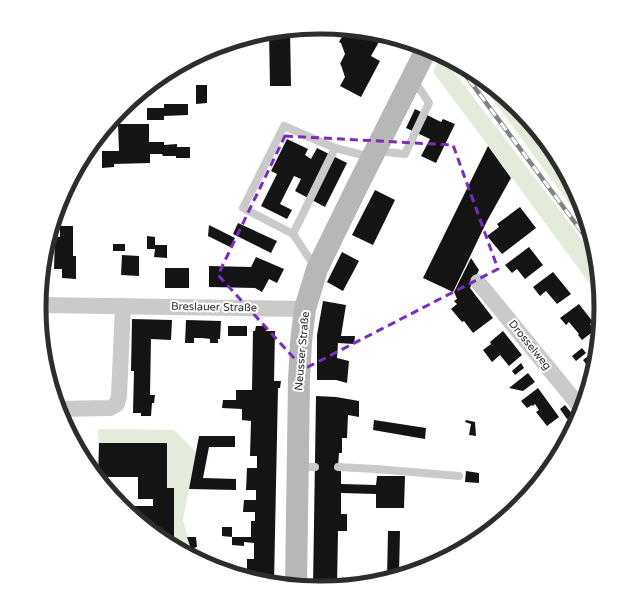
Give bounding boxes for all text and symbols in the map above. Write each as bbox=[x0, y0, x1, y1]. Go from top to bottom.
street label: Breslauer Straße bbox=[171, 300, 257, 314]
street label: Neusser Straße bbox=[292, 311, 312, 391]
street label: Drosselweg bbox=[506, 318, 554, 373]

